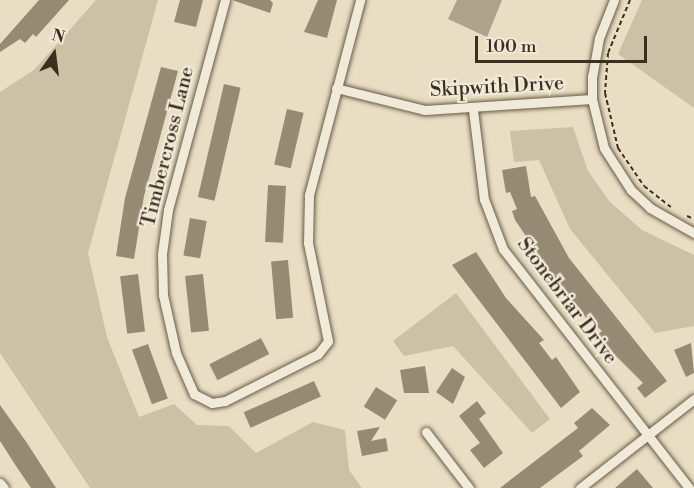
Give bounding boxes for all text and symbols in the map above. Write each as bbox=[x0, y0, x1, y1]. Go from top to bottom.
north arrow bbox=[24, 24, 84, 84]
scale bar bbox=[478, 24, 650, 62]
text: N bbox=[50, 25, 67, 48]
text: 100 m bbox=[486, 35, 537, 58]
street label: Timbercross Lane bbox=[136, 64, 200, 230]
street label: Skipwith Drive bbox=[429, 72, 565, 102]
street label: Stonebriar Drive bbox=[512, 233, 622, 369]

